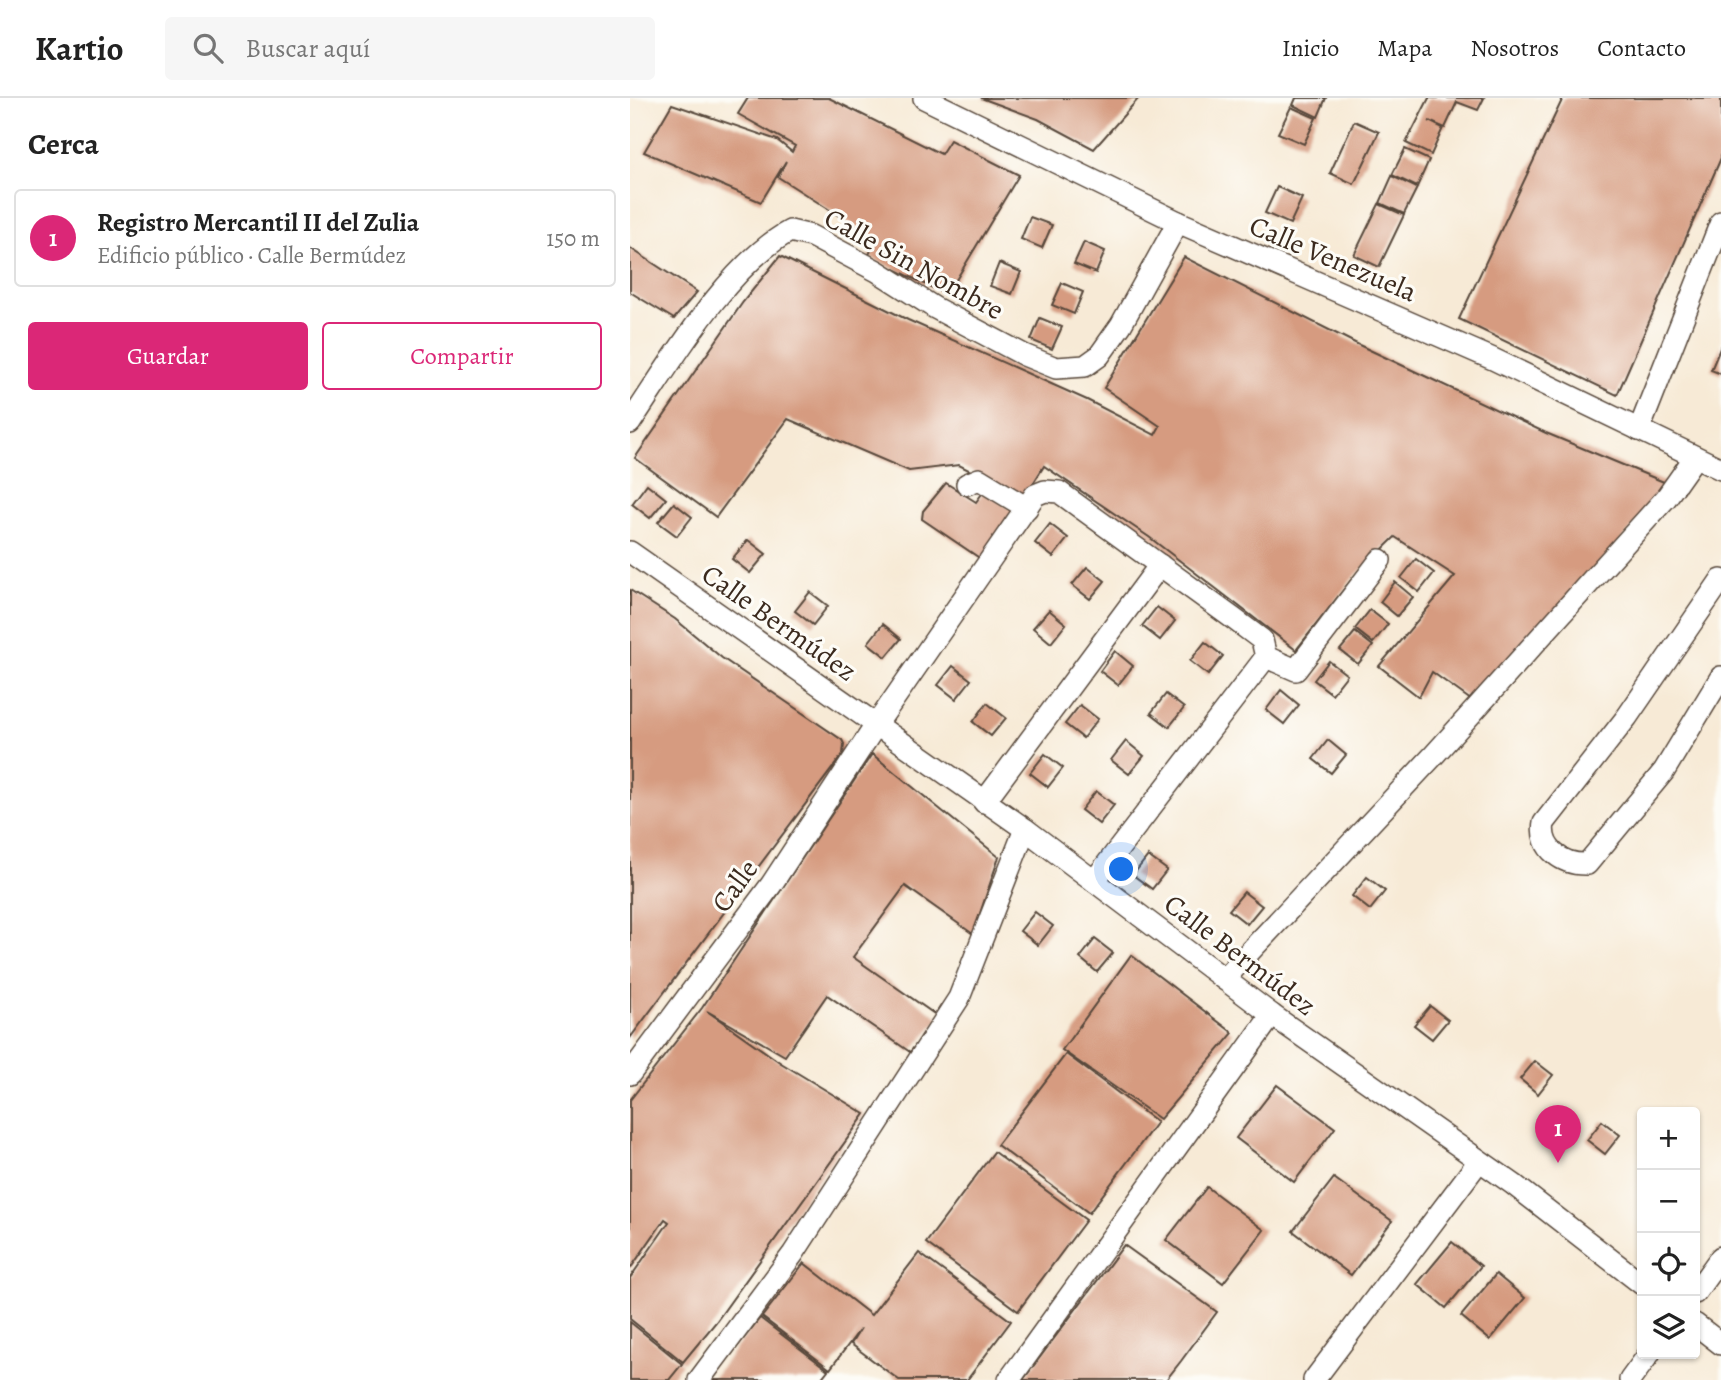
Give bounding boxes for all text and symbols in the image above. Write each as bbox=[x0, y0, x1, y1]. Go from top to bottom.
search box bbox=[165, 17, 655, 80]
text: Kartio bbox=[35, 26, 123, 71]
icon: search bbox=[189, 29, 227, 67]
text: Buscar aquí bbox=[245, 31, 370, 66]
text: Inicio bbox=[1282, 32, 1339, 64]
text: Mapa bbox=[1377, 32, 1432, 64]
text: Nosotros bbox=[1470, 32, 1559, 64]
text: Contacto bbox=[1597, 32, 1686, 64]
text: Cerca bbox=[28, 124, 99, 164]
street label: Calle Sin Nombre bbox=[817, 199, 1011, 329]
text: Registro Mercantil II del Zulia bbox=[97, 205, 419, 240]
street label: Calle Venezuela bbox=[1244, 207, 1422, 311]
text: 1 bbox=[49, 223, 57, 254]
text: 150 m bbox=[546, 223, 600, 254]
text: Edificio público · Calle Bermúdez bbox=[97, 240, 406, 271]
button: Guardar bbox=[28, 322, 308, 390]
button: Compartir bbox=[322, 322, 602, 390]
street label: Calle Bermúdez bbox=[694, 556, 864, 690]
street label: Calle bbox=[703, 852, 767, 920]
your location bbox=[1104, 852, 1138, 886]
street label: Calle Bermúdez bbox=[1156, 885, 1324, 1025]
pin: 1 bbox=[1535, 1105, 1581, 1163]
map controls bbox=[1637, 1107, 1700, 1359]
button: + bbox=[1637, 1107, 1700, 1170]
button: − bbox=[1637, 1170, 1700, 1233]
button: locate bbox=[1637, 1233, 1700, 1296]
button: layers bbox=[1637, 1296, 1700, 1359]

